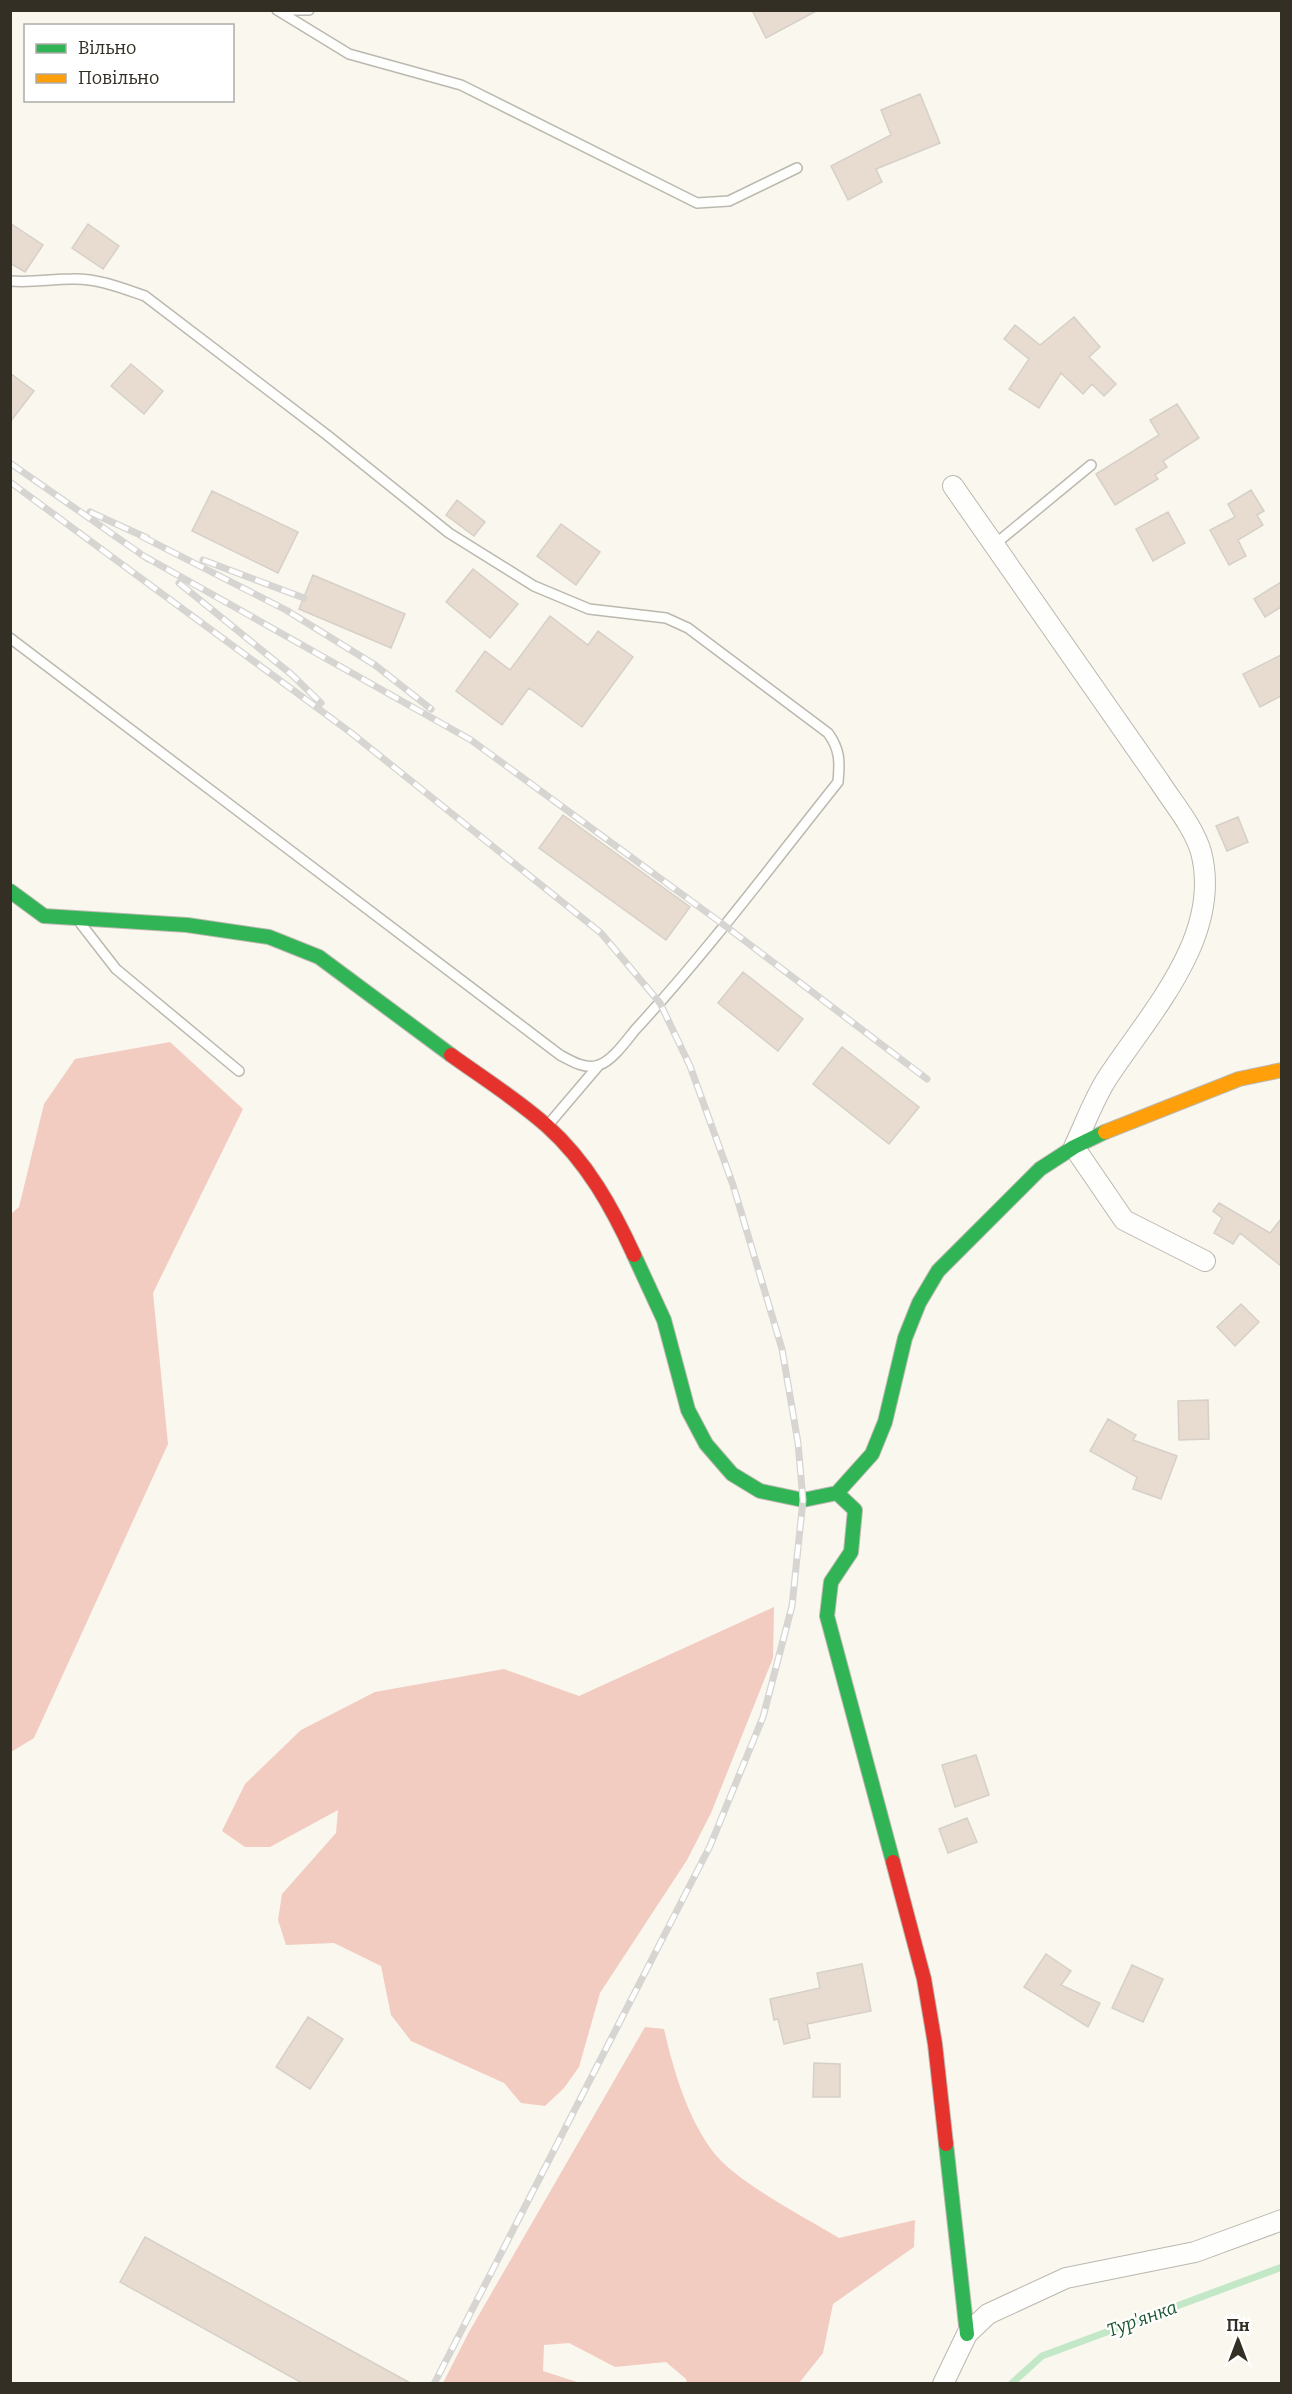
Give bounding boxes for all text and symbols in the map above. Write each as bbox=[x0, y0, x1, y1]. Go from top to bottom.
legend bbox=[24, 24, 234, 102]
text: Вільно bbox=[78, 37, 136, 59]
text: Повільно bbox=[78, 67, 159, 89]
water label: Тур'янка bbox=[1104, 2296, 1180, 2342]
north arrow bbox=[1208, 2310, 1268, 2370]
text: Пн bbox=[1226, 2316, 1250, 2335]

